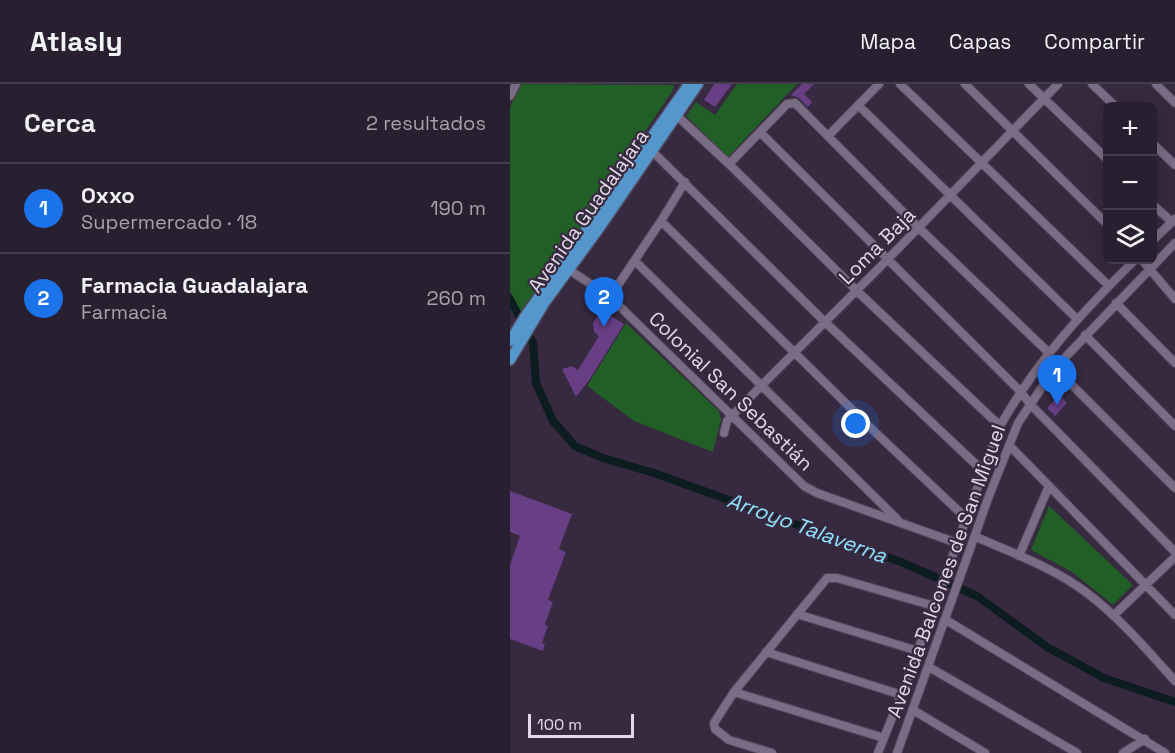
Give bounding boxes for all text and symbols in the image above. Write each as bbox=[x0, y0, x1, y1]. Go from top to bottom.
text: Atlasly bbox=[30, 23, 123, 59]
text: Mapa bbox=[860, 28, 916, 55]
text: Capas bbox=[949, 28, 1011, 55]
text: Compartir bbox=[1044, 28, 1145, 55]
map controls bbox=[1103, 102, 1157, 264]
button: + bbox=[1103, 102, 1157, 156]
text: Cerca bbox=[24, 106, 96, 140]
text: 2 resultados bbox=[366, 110, 486, 136]
street label: Avenida Guadalajara bbox=[522, 124, 654, 298]
button: − bbox=[1103, 156, 1157, 210]
text: Oxxo bbox=[81, 181, 135, 209]
text: 1 bbox=[39, 195, 48, 221]
text: 190 m bbox=[430, 195, 486, 221]
street label: Loma Baja bbox=[833, 202, 921, 290]
text: Supermercado · 18 bbox=[81, 209, 257, 235]
button: layers bbox=[1103, 210, 1157, 264]
text: Farmacia Guadalajara bbox=[81, 271, 308, 299]
pin: 2 bbox=[584, 278, 623, 327]
text: 2 bbox=[38, 285, 49, 311]
text: 260 m bbox=[427, 285, 486, 311]
text: Farmacia bbox=[81, 299, 167, 325]
street label: Colonial San Sebastián bbox=[643, 306, 819, 476]
pin: 1 bbox=[1038, 356, 1076, 405]
your location bbox=[841, 409, 870, 438]
street label: Avenida Balcones de San Miguel bbox=[881, 421, 1011, 721]
water label: Arroyo Talaverna bbox=[724, 486, 891, 569]
scale bar bbox=[528, 711, 634, 738]
text: 100 m bbox=[537, 714, 582, 735]

